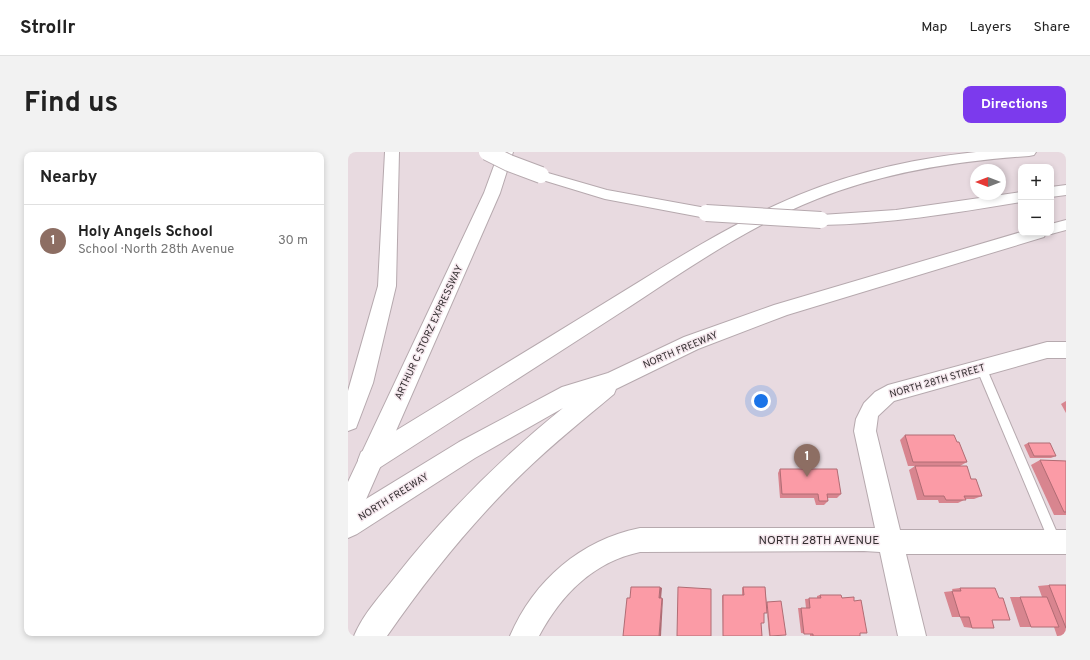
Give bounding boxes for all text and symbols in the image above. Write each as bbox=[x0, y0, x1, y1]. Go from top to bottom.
text: Strollr bbox=[20, 16, 75, 40]
text: Map bbox=[921, 19, 947, 36]
text: Layers bbox=[969, 19, 1011, 36]
text: Share bbox=[1033, 19, 1070, 36]
text: Find us bbox=[24, 86, 118, 122]
button: Directions bbox=[963, 86, 1066, 123]
north arrow bbox=[970, 164, 1006, 200]
map controls bbox=[1018, 164, 1054, 236]
button: + bbox=[1018, 164, 1054, 200]
text: Nearby bbox=[40, 167, 97, 189]
button: − bbox=[1018, 200, 1054, 236]
text: Holy Angels School bbox=[78, 223, 213, 242]
text: 1 bbox=[50, 233, 56, 249]
text: 30 m bbox=[278, 233, 308, 249]
text: School · North 28th Avenue bbox=[78, 242, 234, 258]
street label: ARTHUR C STORZ EXPRESSWAY bbox=[392, 263, 467, 402]
street label: NORTH FREEWAY bbox=[641, 328, 721, 372]
street label: NORTH 28TH STREET bbox=[888, 362, 987, 401]
your location bbox=[751, 391, 771, 411]
pin: 1 bbox=[794, 444, 820, 477]
street label: NORTH FREEWAY bbox=[356, 470, 432, 524]
street label: NORTH 28TH AVENUE bbox=[759, 533, 879, 549]

